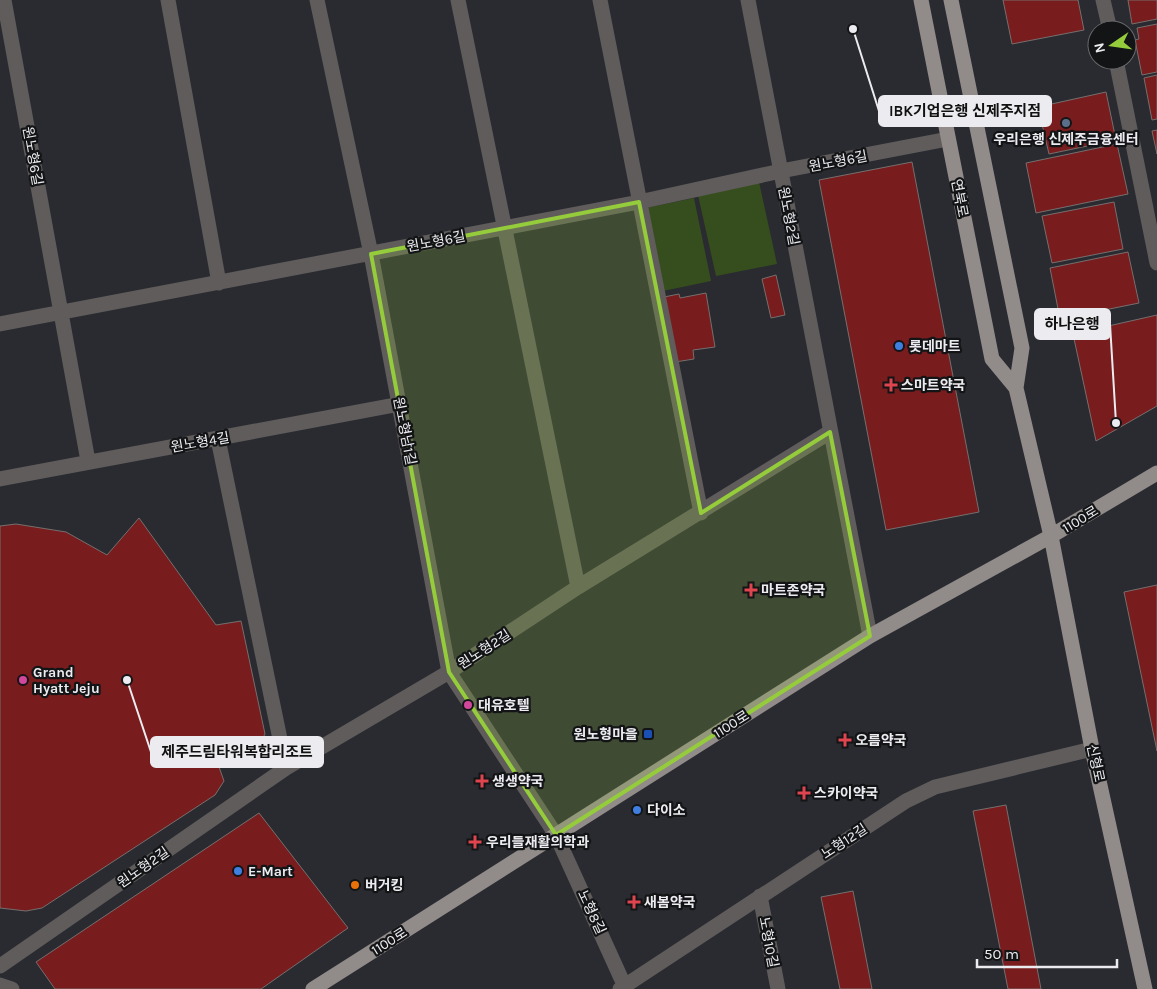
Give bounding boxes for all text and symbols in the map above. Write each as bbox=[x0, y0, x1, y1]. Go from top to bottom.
north arrow bbox=[1087, 20, 1137, 70]
text: N bbox=[1090, 41, 1109, 55]
callout: IBK기업은행 신제주지점 bbox=[879, 96, 1051, 126]
text: IBK기업은행 신제주지점 bbox=[889, 102, 1041, 120]
marker: 우리은행 신제주금융센터 bbox=[1060, 117, 1072, 129]
street label: 원노형6길 bbox=[19, 125, 46, 187]
place label: 우리은행 신제주금융센터 bbox=[993, 131, 1139, 148]
street label: 원노형6길 bbox=[807, 147, 869, 176]
street label: 연북로 bbox=[947, 178, 972, 219]
street label: 원노형2길 bbox=[774, 185, 803, 247]
street label: 원노형6길 bbox=[405, 227, 467, 256]
callout: 하나은행 bbox=[1035, 309, 1110, 339]
text: 하나은행 bbox=[1044, 315, 1100, 333]
place label: 롯데마트 bbox=[909, 338, 961, 355]
marker: 롯데마트 bbox=[893, 340, 905, 352]
place label: 스마트약국 bbox=[901, 377, 966, 394]
marker: 스마트약국 bbox=[885, 379, 897, 391]
street label: 원노형남1길 bbox=[390, 396, 419, 467]
street label: 원노형4길 bbox=[169, 429, 231, 456]
street label: 1100로 bbox=[1059, 502, 1101, 537]
place label: 마트존약국 bbox=[761, 582, 826, 599]
marker: 마트존약국 bbox=[745, 584, 757, 596]
street label: 원노형2길 bbox=[455, 626, 514, 673]
place label: Grand Hyatt Jeju bbox=[33, 664, 100, 697]
marker: Grand Hyatt Jeju bbox=[17, 674, 29, 686]
place label: 대유호텔 bbox=[478, 697, 530, 714]
marker: 대유호텔 bbox=[462, 699, 474, 711]
street label: 1100로 bbox=[710, 707, 752, 742]
place label: 원노형마을 bbox=[574, 726, 638, 743]
marker: 원노형마을 bbox=[642, 728, 654, 740]
place label: 오름약국 bbox=[855, 732, 907, 749]
marker: 오름약국 bbox=[839, 734, 851, 746]
callout: 제주드림타워복합리조트 bbox=[151, 737, 323, 767]
street label: 신형로 bbox=[1083, 742, 1108, 784]
text: 제주드림타워복합리조트 bbox=[161, 743, 313, 761]
place label: 생생약국 bbox=[492, 773, 544, 790]
marker: 생생약국 bbox=[476, 775, 488, 787]
place label: 스카이약국 bbox=[814, 785, 879, 802]
marker: 스카이약국 bbox=[798, 787, 810, 799]
place label: 다이소 bbox=[647, 802, 686, 819]
marker: 다이소 bbox=[631, 804, 643, 816]
street label: 노형12길 bbox=[818, 820, 870, 863]
place label: 우리들재활의학과 bbox=[486, 834, 589, 851]
marker: 우리들재활의학과 bbox=[468, 835, 482, 849]
street label: 원노형2길 bbox=[114, 843, 173, 891]
place label: E-Mart bbox=[248, 863, 293, 880]
marker: E-Mart bbox=[232, 865, 244, 877]
place label: 버거킹 bbox=[365, 877, 404, 894]
marker: 버거킹 bbox=[349, 879, 361, 891]
street label: 노형8길 bbox=[574, 887, 609, 937]
place label: 새봄약국 bbox=[644, 894, 696, 911]
marker: 새봄약국 bbox=[628, 896, 640, 908]
street label: 노형10길 bbox=[755, 915, 782, 969]
street label: 1100로 bbox=[368, 924, 410, 959]
scale bar bbox=[977, 936, 1117, 968]
text: 50 m bbox=[984, 945, 1019, 963]

